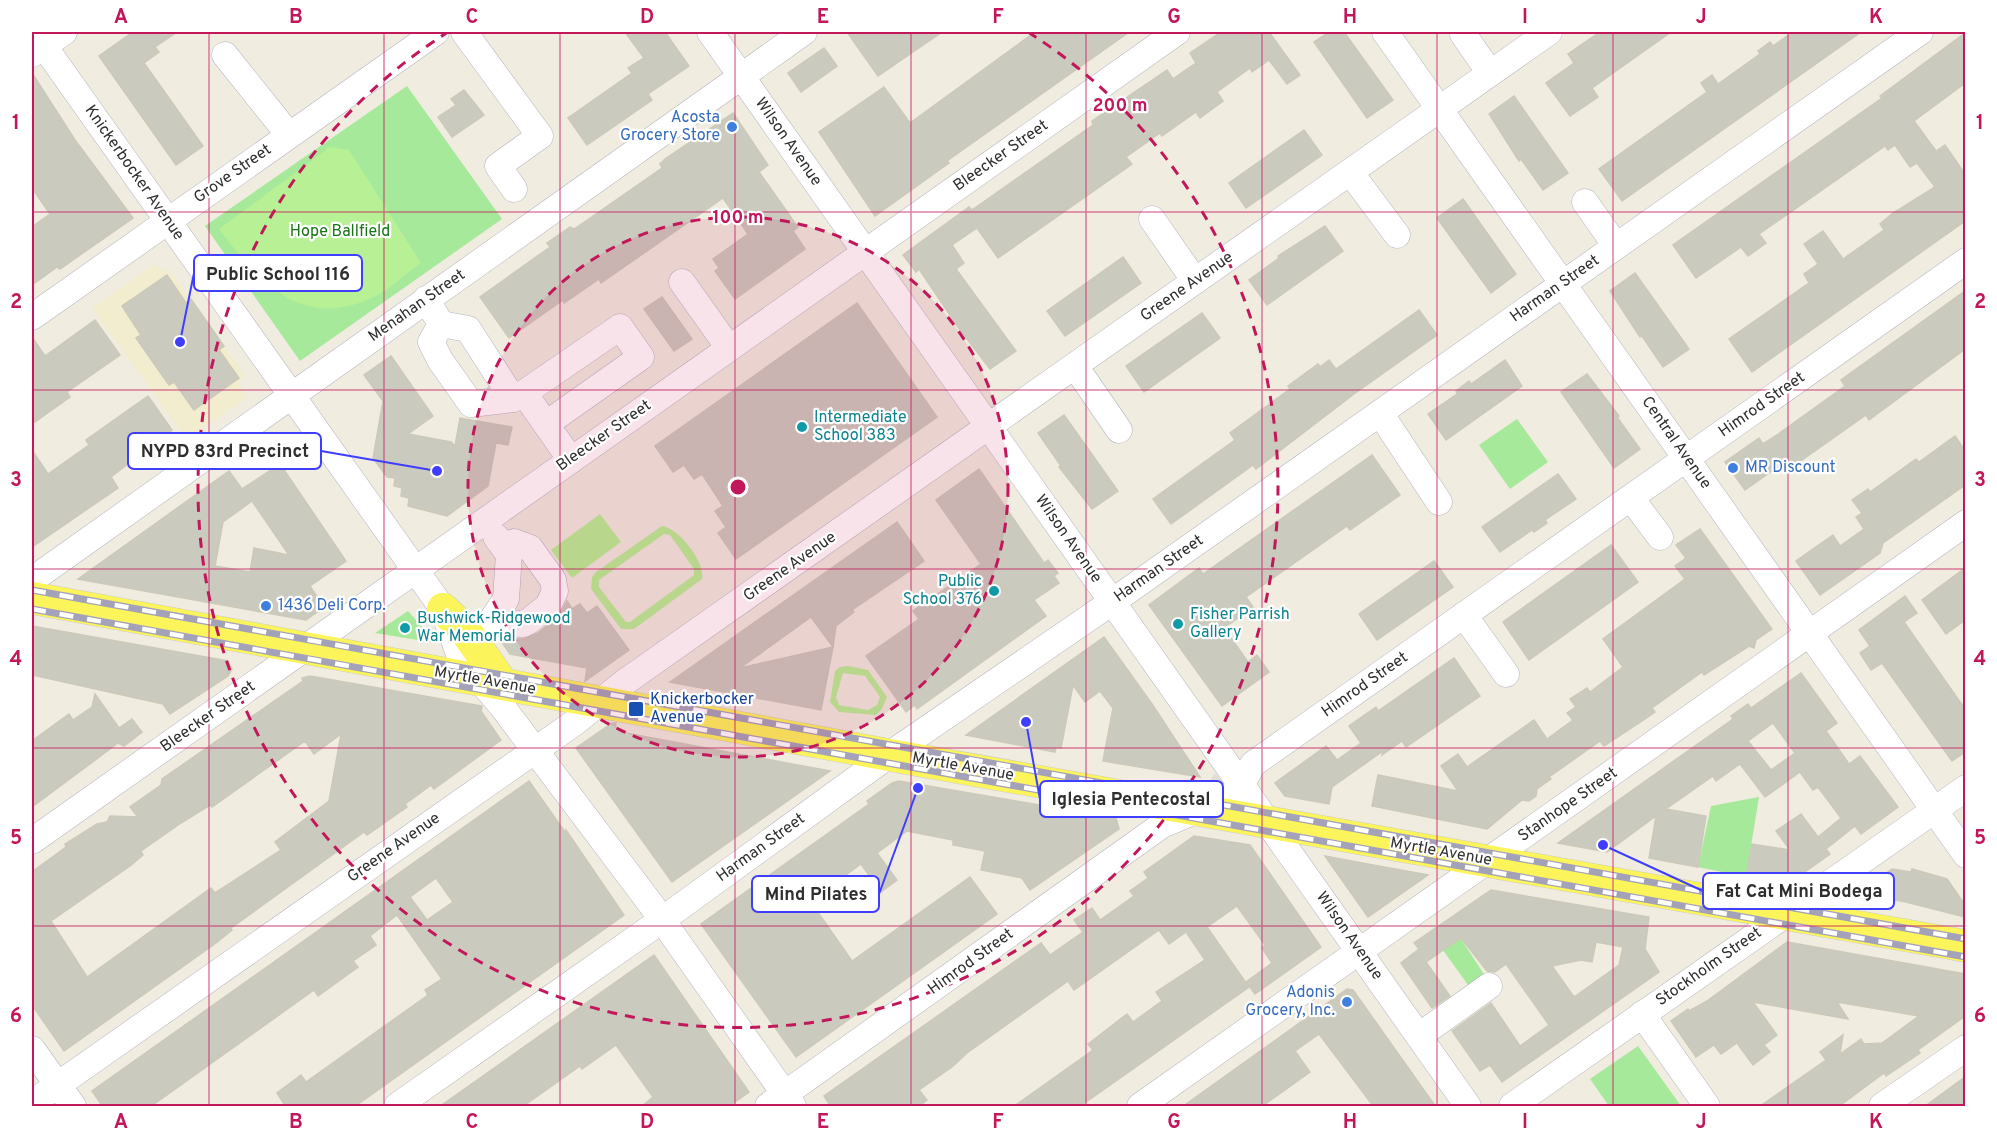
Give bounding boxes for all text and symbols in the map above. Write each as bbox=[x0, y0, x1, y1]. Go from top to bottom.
text: A bbox=[114, 5, 128, 31]
text: B bbox=[289, 5, 303, 31]
text: C bbox=[466, 5, 478, 31]
text: D bbox=[640, 5, 654, 31]
text: E bbox=[817, 5, 829, 31]
text: F bbox=[992, 5, 1004, 31]
text: G bbox=[1167, 5, 1181, 31]
text: H bbox=[1343, 5, 1357, 31]
text: I bbox=[1522, 5, 1528, 31]
text: J bbox=[1695, 5, 1707, 31]
text: K bbox=[1869, 5, 1883, 31]
street label: Wilson Avenue bbox=[750, 94, 826, 190]
text: 200 m bbox=[1092, 95, 1148, 118]
street label: Knickerbocker Avenue bbox=[80, 101, 188, 245]
place label: Acosta Grocery Store bbox=[620, 108, 720, 146]
text: 1 bbox=[12, 111, 20, 137]
text: 1 bbox=[1976, 111, 1984, 137]
street label: Bleecker Street bbox=[950, 116, 1052, 196]
marker: Acosta Grocery Store bbox=[725, 120, 739, 134]
street label: Grove Street bbox=[190, 140, 276, 208]
text: 100 m bbox=[712, 207, 764, 230]
park label: Hope Ballfield bbox=[290, 222, 390, 242]
street label: Greene Avenue bbox=[1137, 248, 1237, 326]
street label: Harman Street bbox=[1506, 251, 1604, 327]
callout: Public School 116 bbox=[194, 255, 362, 291]
text: Public School 116 bbox=[206, 264, 350, 287]
street label: Menahan Street bbox=[365, 265, 469, 347]
text: 2 bbox=[10, 290, 22, 316]
text: 2 bbox=[1974, 290, 1986, 316]
street label: Himrod Street bbox=[1715, 368, 1809, 442]
street label: Central Avenue bbox=[1637, 393, 1715, 493]
street label: Bleecker Street bbox=[553, 396, 655, 476]
place label: Intermediate School 383 bbox=[814, 408, 907, 446]
marker: Intermediate School 383 bbox=[795, 420, 809, 434]
callout: NYPD 83rd Precinct bbox=[128, 433, 321, 469]
text: NYPD 83rd Precinct bbox=[141, 441, 309, 464]
place label: MR Discount bbox=[1745, 458, 1836, 478]
marker: MR Discount bbox=[1726, 461, 1740, 475]
text: 3 bbox=[10, 468, 22, 494]
text: 3 bbox=[1974, 468, 1986, 494]
centre of rings bbox=[728, 477, 748, 497]
street label: Wilson Avenue bbox=[1030, 491, 1106, 587]
street label: Greene Avenue bbox=[740, 528, 840, 606]
street label: Harman Street bbox=[1110, 531, 1208, 607]
place label: Public School 376 bbox=[903, 572, 982, 610]
marker: Public School 376 bbox=[987, 584, 1001, 598]
place label: 1436 Deli Corp. bbox=[278, 596, 386, 616]
marker: 1436 Deli Corp. bbox=[259, 599, 273, 613]
place label: Fisher Parrish Gallery bbox=[1190, 605, 1290, 643]
place label: Bushwick-Ridgewood War Memorial bbox=[417, 609, 570, 647]
marker: Fisher Parrish Gallery bbox=[1171, 617, 1185, 631]
marker: Bushwick-Ridgewood War Memorial bbox=[398, 621, 412, 635]
text: 4 bbox=[10, 647, 22, 673]
text: 4 bbox=[1974, 647, 1986, 673]
street label: Himrod Street bbox=[1318, 648, 1412, 722]
street label: Myrtle Avenue bbox=[432, 662, 538, 700]
street label: Bleecker Street bbox=[157, 677, 259, 757]
place label: Knickerbocker Avenue bbox=[650, 690, 754, 728]
marker: Knickerbocker Avenue bbox=[627, 700, 645, 718]
street label: Myrtle Avenue bbox=[910, 748, 1016, 786]
street label: Stanhope Street bbox=[1514, 763, 1622, 847]
callout: Iglesia Pentecostal bbox=[1040, 781, 1223, 817]
text: Iglesia Pentecostal bbox=[1052, 789, 1210, 812]
street label: Greene Avenue bbox=[344, 809, 444, 887]
street label: Harman Street bbox=[713, 809, 809, 887]
text: 5 bbox=[10, 826, 22, 852]
text: 5 bbox=[1974, 826, 1986, 852]
street label: Myrtle Avenue bbox=[1388, 833, 1494, 871]
callout: Fat Cat Mini Bodega bbox=[1703, 873, 1894, 909]
callout: Mind Pilates bbox=[752, 876, 879, 912]
text: Fat Cat Mini Bodega bbox=[1716, 881, 1882, 904]
text: Mind Pilates bbox=[765, 884, 867, 907]
street label: Wilson Avenue bbox=[1311, 888, 1387, 984]
street label: Stockholm Street bbox=[1652, 923, 1766, 1011]
street label: Himrod Street bbox=[924, 924, 1018, 1000]
place label: Adonis Grocery, Inc. bbox=[1245, 983, 1335, 1021]
marker: Adonis Grocery, Inc. bbox=[1340, 995, 1354, 1009]
text: 6 bbox=[10, 1004, 22, 1030]
text: 6 bbox=[1974, 1004, 1986, 1030]
text: A bbox=[114, 1110, 128, 1136]
text: B bbox=[289, 1110, 303, 1136]
text: C bbox=[466, 1110, 478, 1136]
text: D bbox=[640, 1110, 654, 1136]
text: E bbox=[817, 1110, 829, 1136]
text: F bbox=[992, 1110, 1004, 1136]
text: G bbox=[1167, 1110, 1181, 1136]
text: H bbox=[1343, 1110, 1357, 1136]
text: I bbox=[1522, 1110, 1528, 1136]
text: J bbox=[1695, 1110, 1707, 1136]
text: K bbox=[1869, 1110, 1883, 1136]

